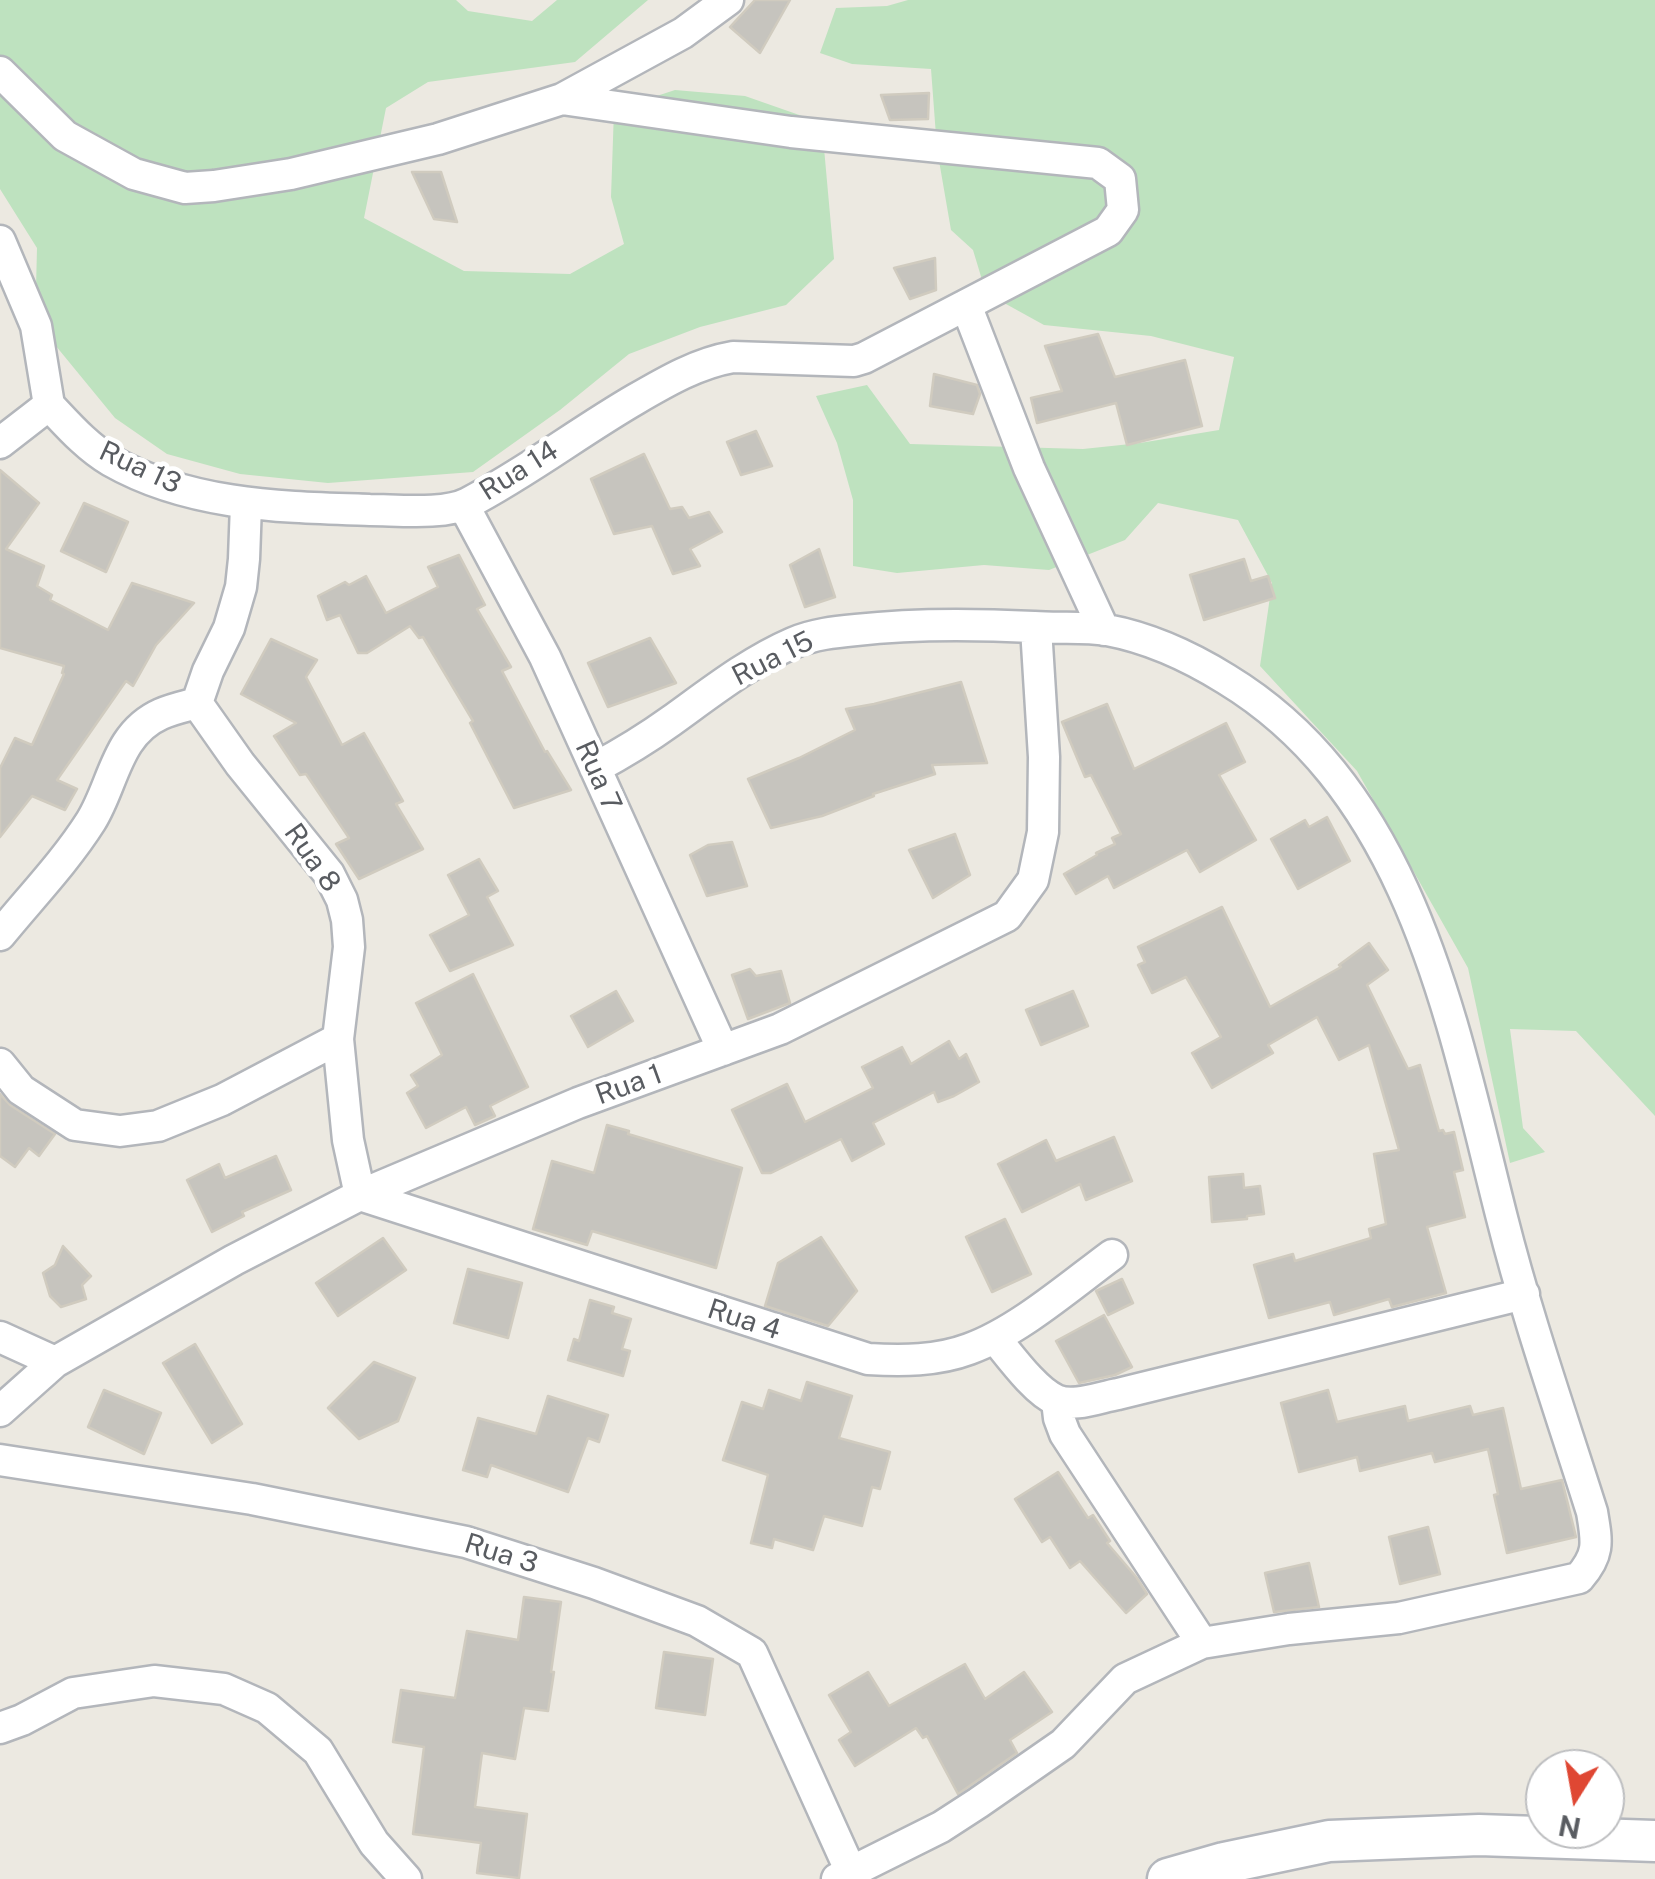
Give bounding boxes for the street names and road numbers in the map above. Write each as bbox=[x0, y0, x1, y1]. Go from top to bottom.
street label: Rua 14 bbox=[474, 434, 564, 508]
street label: Rua 13 bbox=[94, 435, 186, 501]
street label: Rua 15 bbox=[727, 624, 819, 694]
street label: Rua 7 bbox=[568, 735, 628, 817]
street label: Rua 8 bbox=[277, 817, 347, 899]
street label: Rua 1 bbox=[591, 1057, 667, 1113]
street label: Rua 4 bbox=[703, 1292, 785, 1348]
street label: Rua 3 bbox=[460, 1527, 542, 1581]

